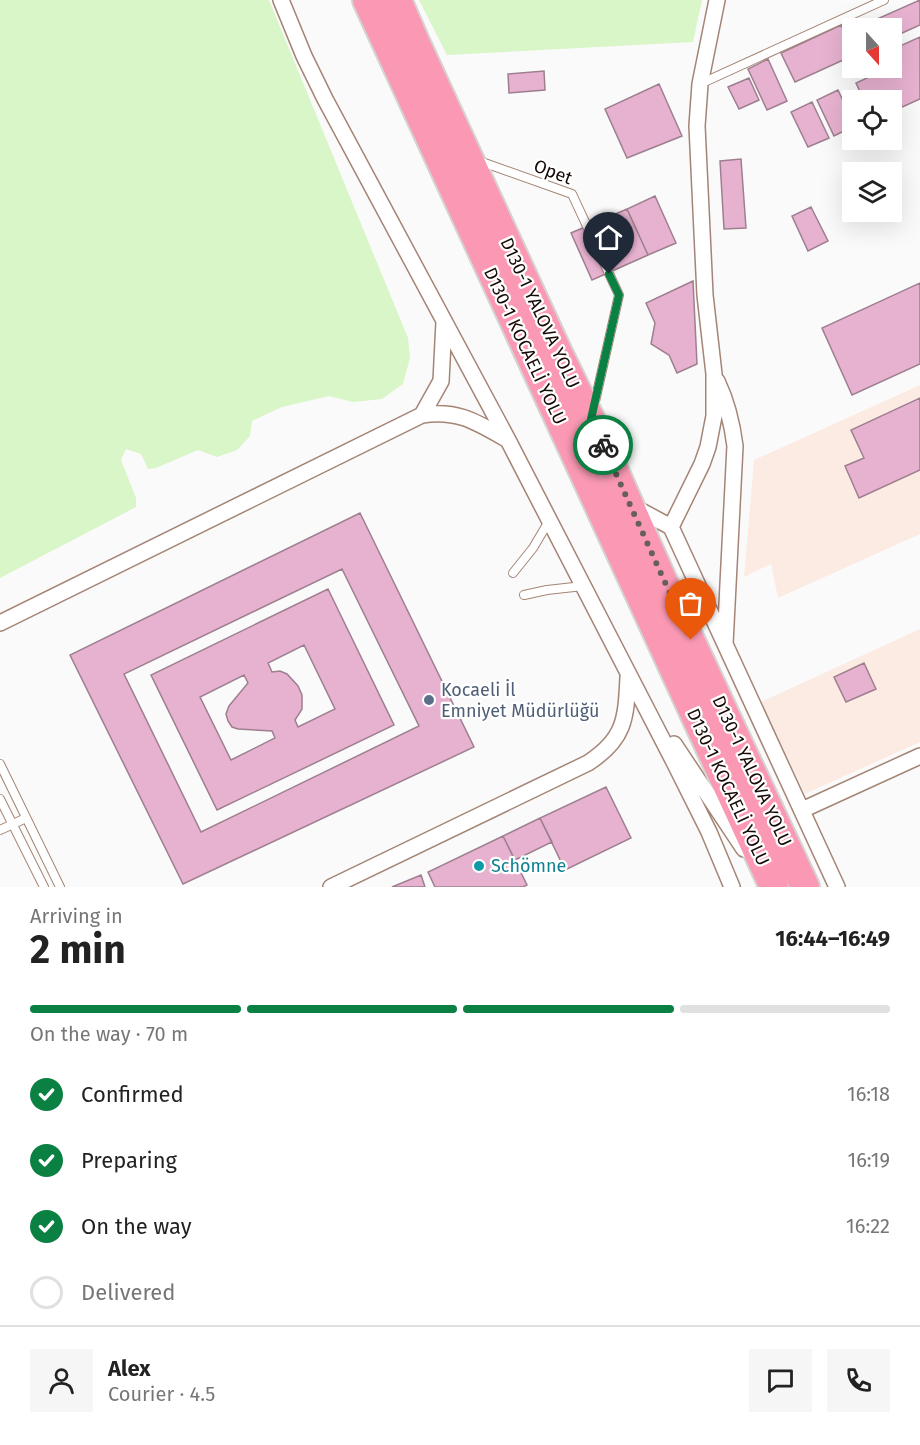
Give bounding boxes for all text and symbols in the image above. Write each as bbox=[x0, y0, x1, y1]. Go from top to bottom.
north arrow bbox=[842, 18, 902, 78]
map controls bbox=[842, 18, 902, 222]
button: locate bbox=[842, 90, 902, 150]
street label: Opet bbox=[531, 155, 576, 190]
button: layers bbox=[842, 162, 902, 222]
pin bbox=[583, 212, 634, 274]
icon: home bbox=[592, 221, 625, 254]
street label: D130-1 YALOVA YOLU bbox=[495, 234, 585, 392]
street label: D130-1 KOCAELİ YOLU bbox=[479, 264, 571, 428]
courier bbox=[573, 415, 633, 475]
icon: bike bbox=[587, 429, 620, 462]
pin bbox=[665, 578, 716, 640]
icon: bag bbox=[674, 587, 707, 620]
place label: Kocaeli İl Emniyet Müdürlüğü bbox=[441, 679, 599, 722]
street label: D130-1 YALOVA YOLU bbox=[707, 692, 797, 850]
marker: Kocaeli İl Emniyet Müdürlüğü bbox=[422, 693, 436, 707]
street label: D130-1 KOCAELİ YOLU bbox=[682, 705, 774, 869]
place label: Schömne bbox=[491, 855, 566, 877]
marker: Schömne bbox=[472, 859, 486, 873]
text: Arriving in bbox=[30, 904, 123, 928]
text: 16:44–16:49 bbox=[775, 925, 890, 952]
text: 2 min bbox=[30, 927, 126, 973]
text: On the way · 70 m bbox=[30, 1022, 188, 1046]
icon: check bbox=[30, 1078, 63, 1111]
text: Confirmed bbox=[81, 1081, 184, 1108]
text: 16:18 bbox=[847, 1082, 890, 1106]
icon: check bbox=[30, 1144, 63, 1177]
text: Preparing bbox=[81, 1147, 177, 1174]
text: 16:19 bbox=[848, 1148, 890, 1172]
icon: check bbox=[30, 1210, 63, 1243]
text: On the way bbox=[81, 1213, 192, 1240]
text: 16:22 bbox=[846, 1214, 890, 1238]
text: Delivered bbox=[81, 1279, 176, 1306]
button: person bbox=[30, 1349, 93, 1412]
button: chat bbox=[749, 1349, 812, 1412]
button: phone bbox=[827, 1349, 890, 1412]
text: Alex bbox=[108, 1355, 151, 1382]
text: Courier · 4.5 bbox=[108, 1382, 215, 1406]

